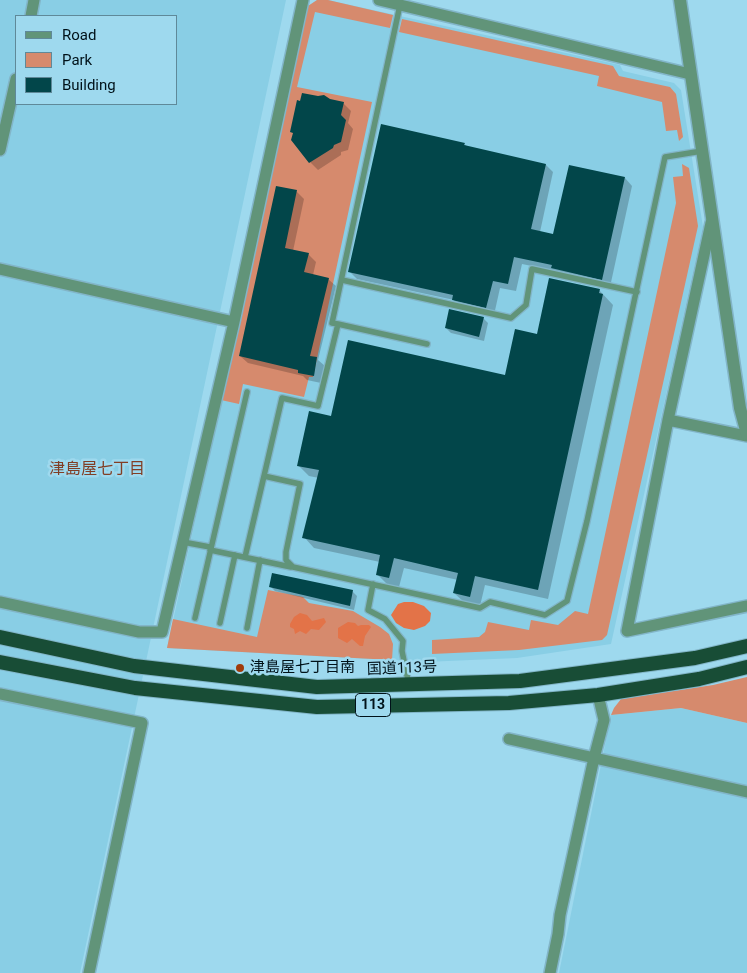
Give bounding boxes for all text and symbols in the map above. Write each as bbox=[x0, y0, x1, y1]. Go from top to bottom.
legend bbox=[15, 15, 178, 105]
text: Road bbox=[62, 26, 96, 44]
text: Park bbox=[62, 51, 92, 69]
text: Building bbox=[62, 76, 116, 94]
district label: 津島屋七丁目 bbox=[49, 460, 145, 480]
place label: 津島屋七丁目南 bbox=[250, 659, 355, 677]
street label: 国道113号 bbox=[367, 659, 437, 679]
marker: 津島屋七丁目南 bbox=[234, 662, 246, 674]
road number: 113 bbox=[356, 694, 390, 716]

